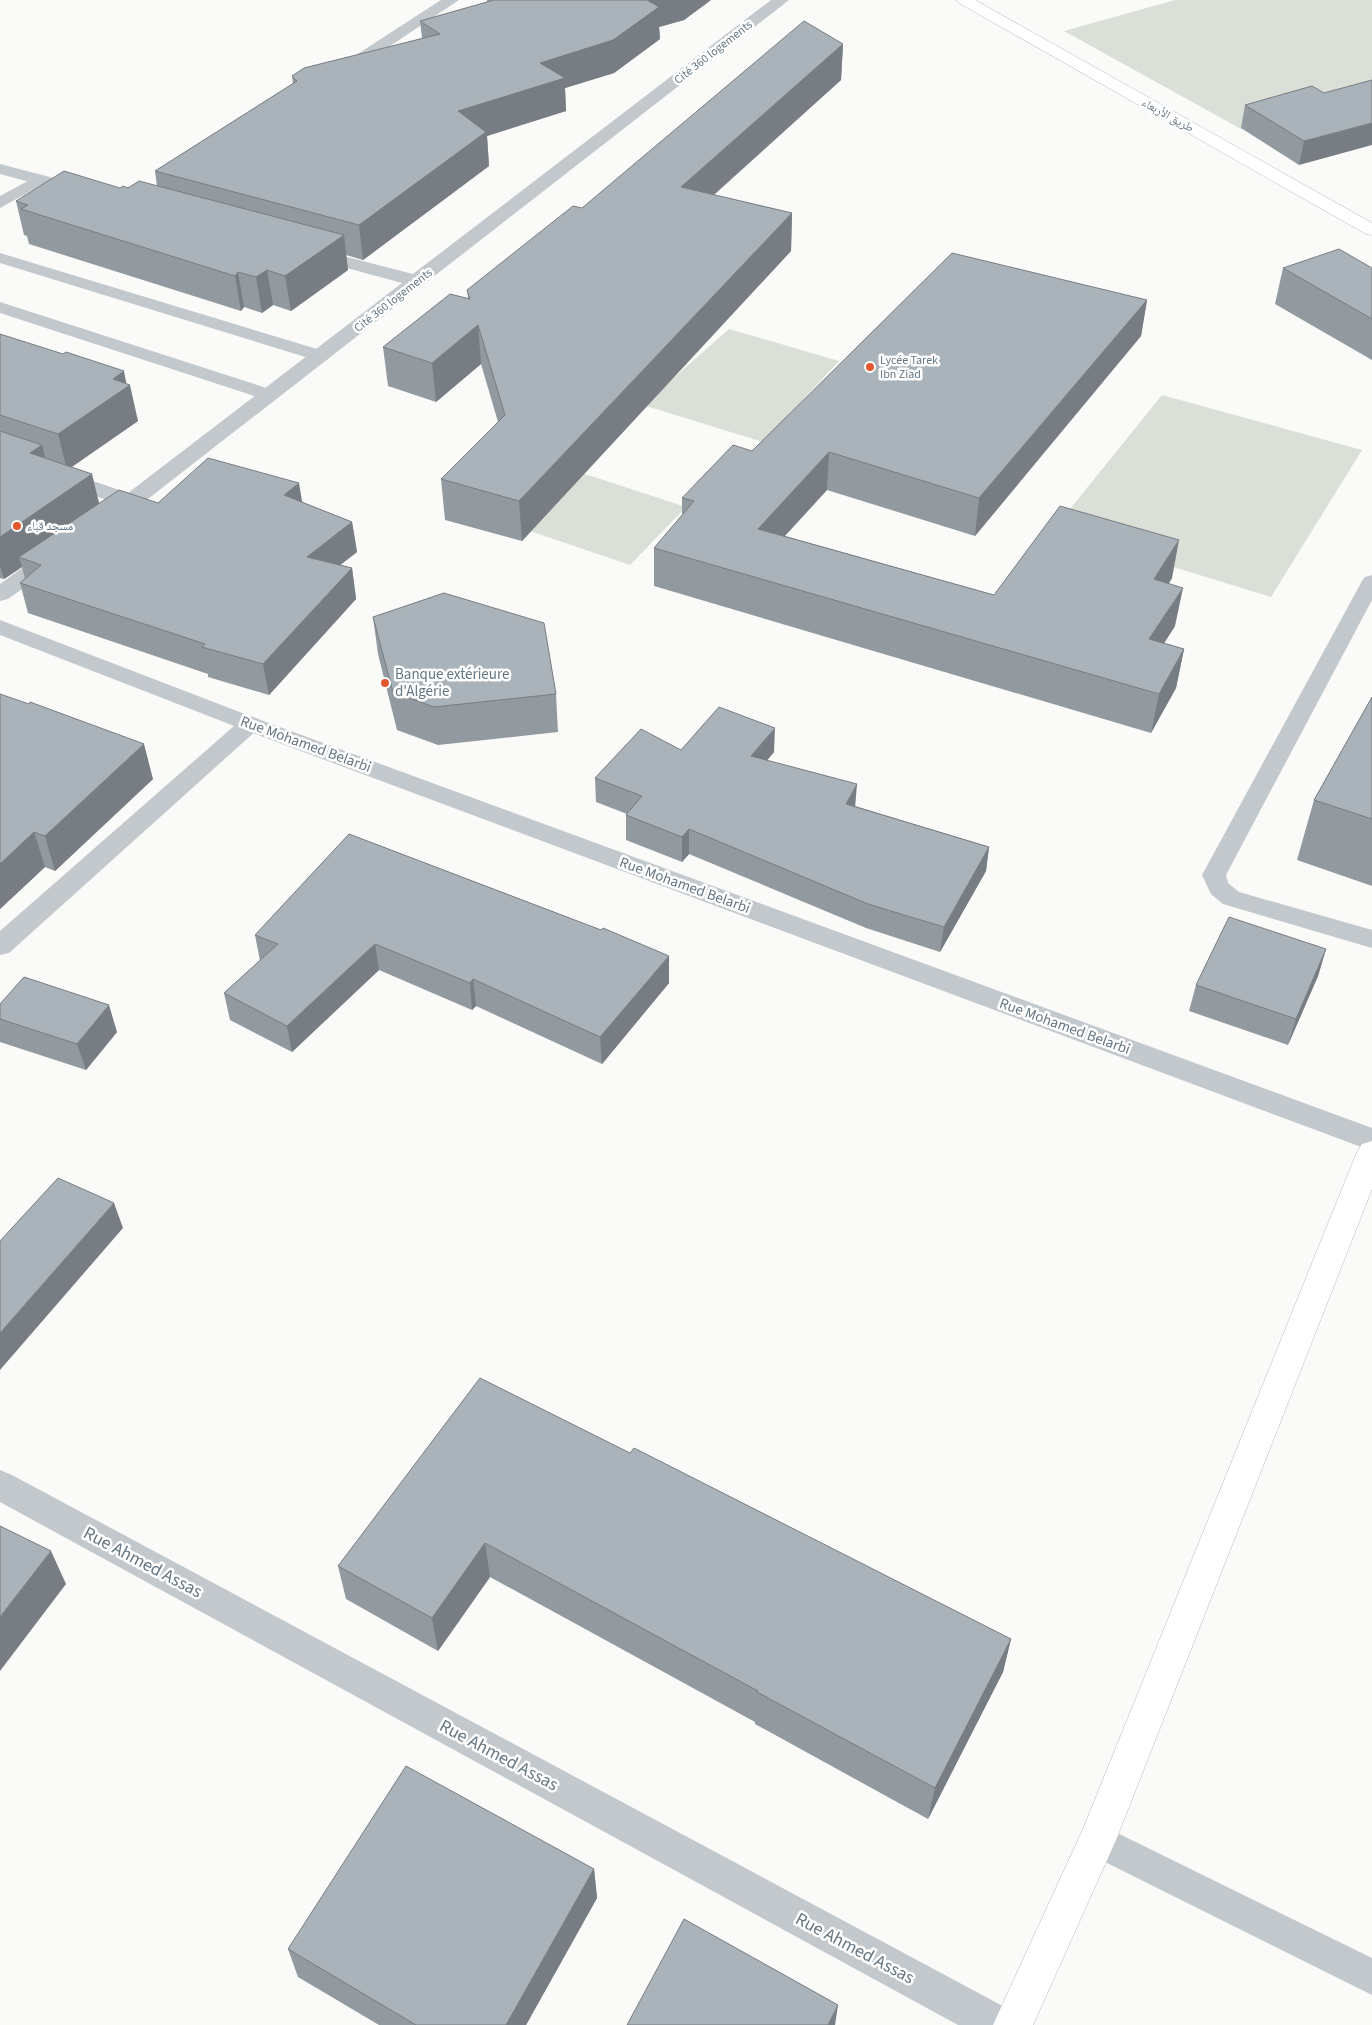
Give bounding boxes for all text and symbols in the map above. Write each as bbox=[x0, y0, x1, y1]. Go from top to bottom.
street label: Cité 360 logements bbox=[671, 16, 756, 88]
street label: طريق الأربعاء bbox=[1139, 94, 1197, 137]
street label: Cité 360 logements bbox=[351, 264, 436, 336]
place label: Lycée Tarek Ibn Ziad bbox=[880, 352, 938, 383]
marker: Lycée Tarek Ibn Ziad bbox=[864, 361, 876, 373]
place label: مسجد قباء bbox=[27, 518, 73, 535]
marker: مسجد قباء bbox=[11, 520, 23, 532]
place label: Banque extérieure d'Algérie bbox=[395, 664, 509, 702]
marker: Banque extérieure d'Algérie bbox=[379, 677, 391, 689]
street label: Rue Mohamed Belarbi bbox=[237, 711, 374, 778]
street label: Rue Mohamed Belarbi bbox=[616, 852, 753, 919]
street label: Rue Mohamed Belarbi bbox=[996, 993, 1133, 1060]
street label: Rue Ahmed Assas bbox=[79, 1521, 207, 1604]
street label: Rue Ahmed Assas bbox=[435, 1714, 563, 1797]
street label: Rue Ahmed Assas bbox=[791, 1907, 919, 1990]

